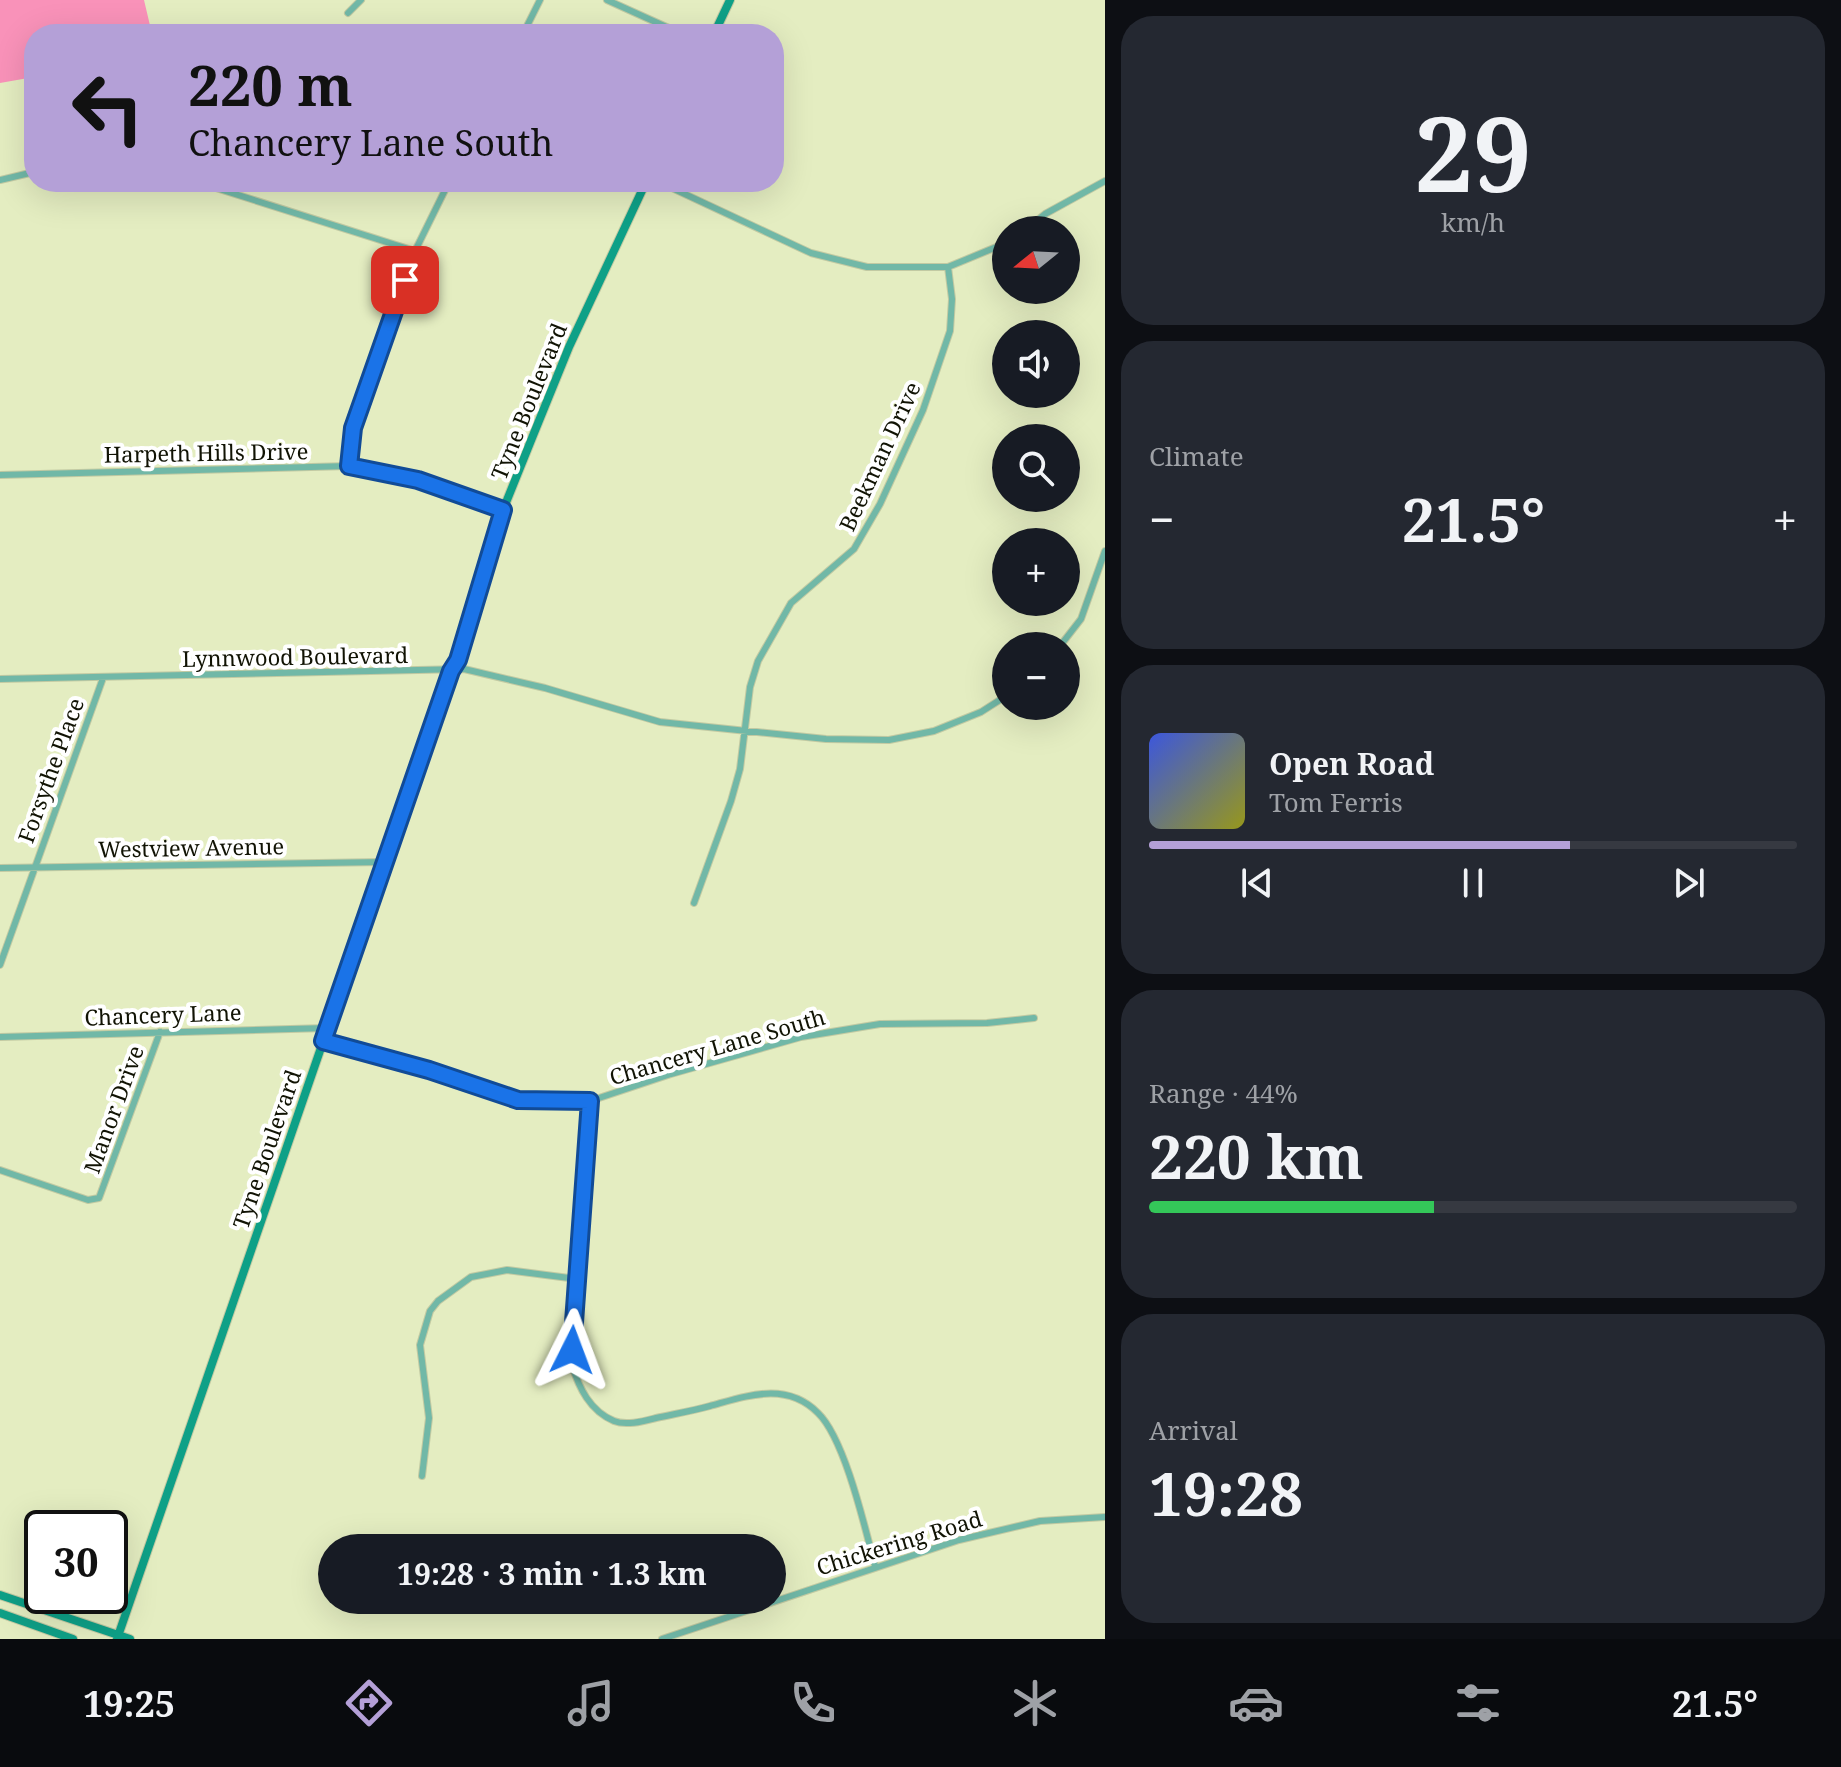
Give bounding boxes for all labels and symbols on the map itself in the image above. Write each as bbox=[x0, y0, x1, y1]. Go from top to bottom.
north arrow bbox=[992, 216, 1080, 304]
pin bbox=[371, 246, 439, 314]
street label: Tyne Boulevard bbox=[483, 318, 573, 484]
street label: Beekman Drive bbox=[831, 376, 927, 536]
street label: Harpeth Hills Drive bbox=[103, 435, 309, 469]
street label: Lynnwood Boulevard bbox=[182, 639, 409, 673]
street label: Forsythe Place bbox=[10, 694, 90, 846]
street label: Westview Avenue bbox=[98, 830, 284, 864]
street label: Chancery Lane bbox=[84, 996, 242, 1032]
street label: Chancery Lane South bbox=[606, 1001, 828, 1091]
street label: Manor Drive bbox=[76, 1041, 150, 1177]
street label: Tyne Boulevard bbox=[225, 1065, 307, 1232]
position arrow bbox=[530, 1308, 614, 1392]
street label: Chickering Road bbox=[813, 1502, 986, 1581]
speed limit sign: 30 bbox=[24, 1510, 128, 1614]

